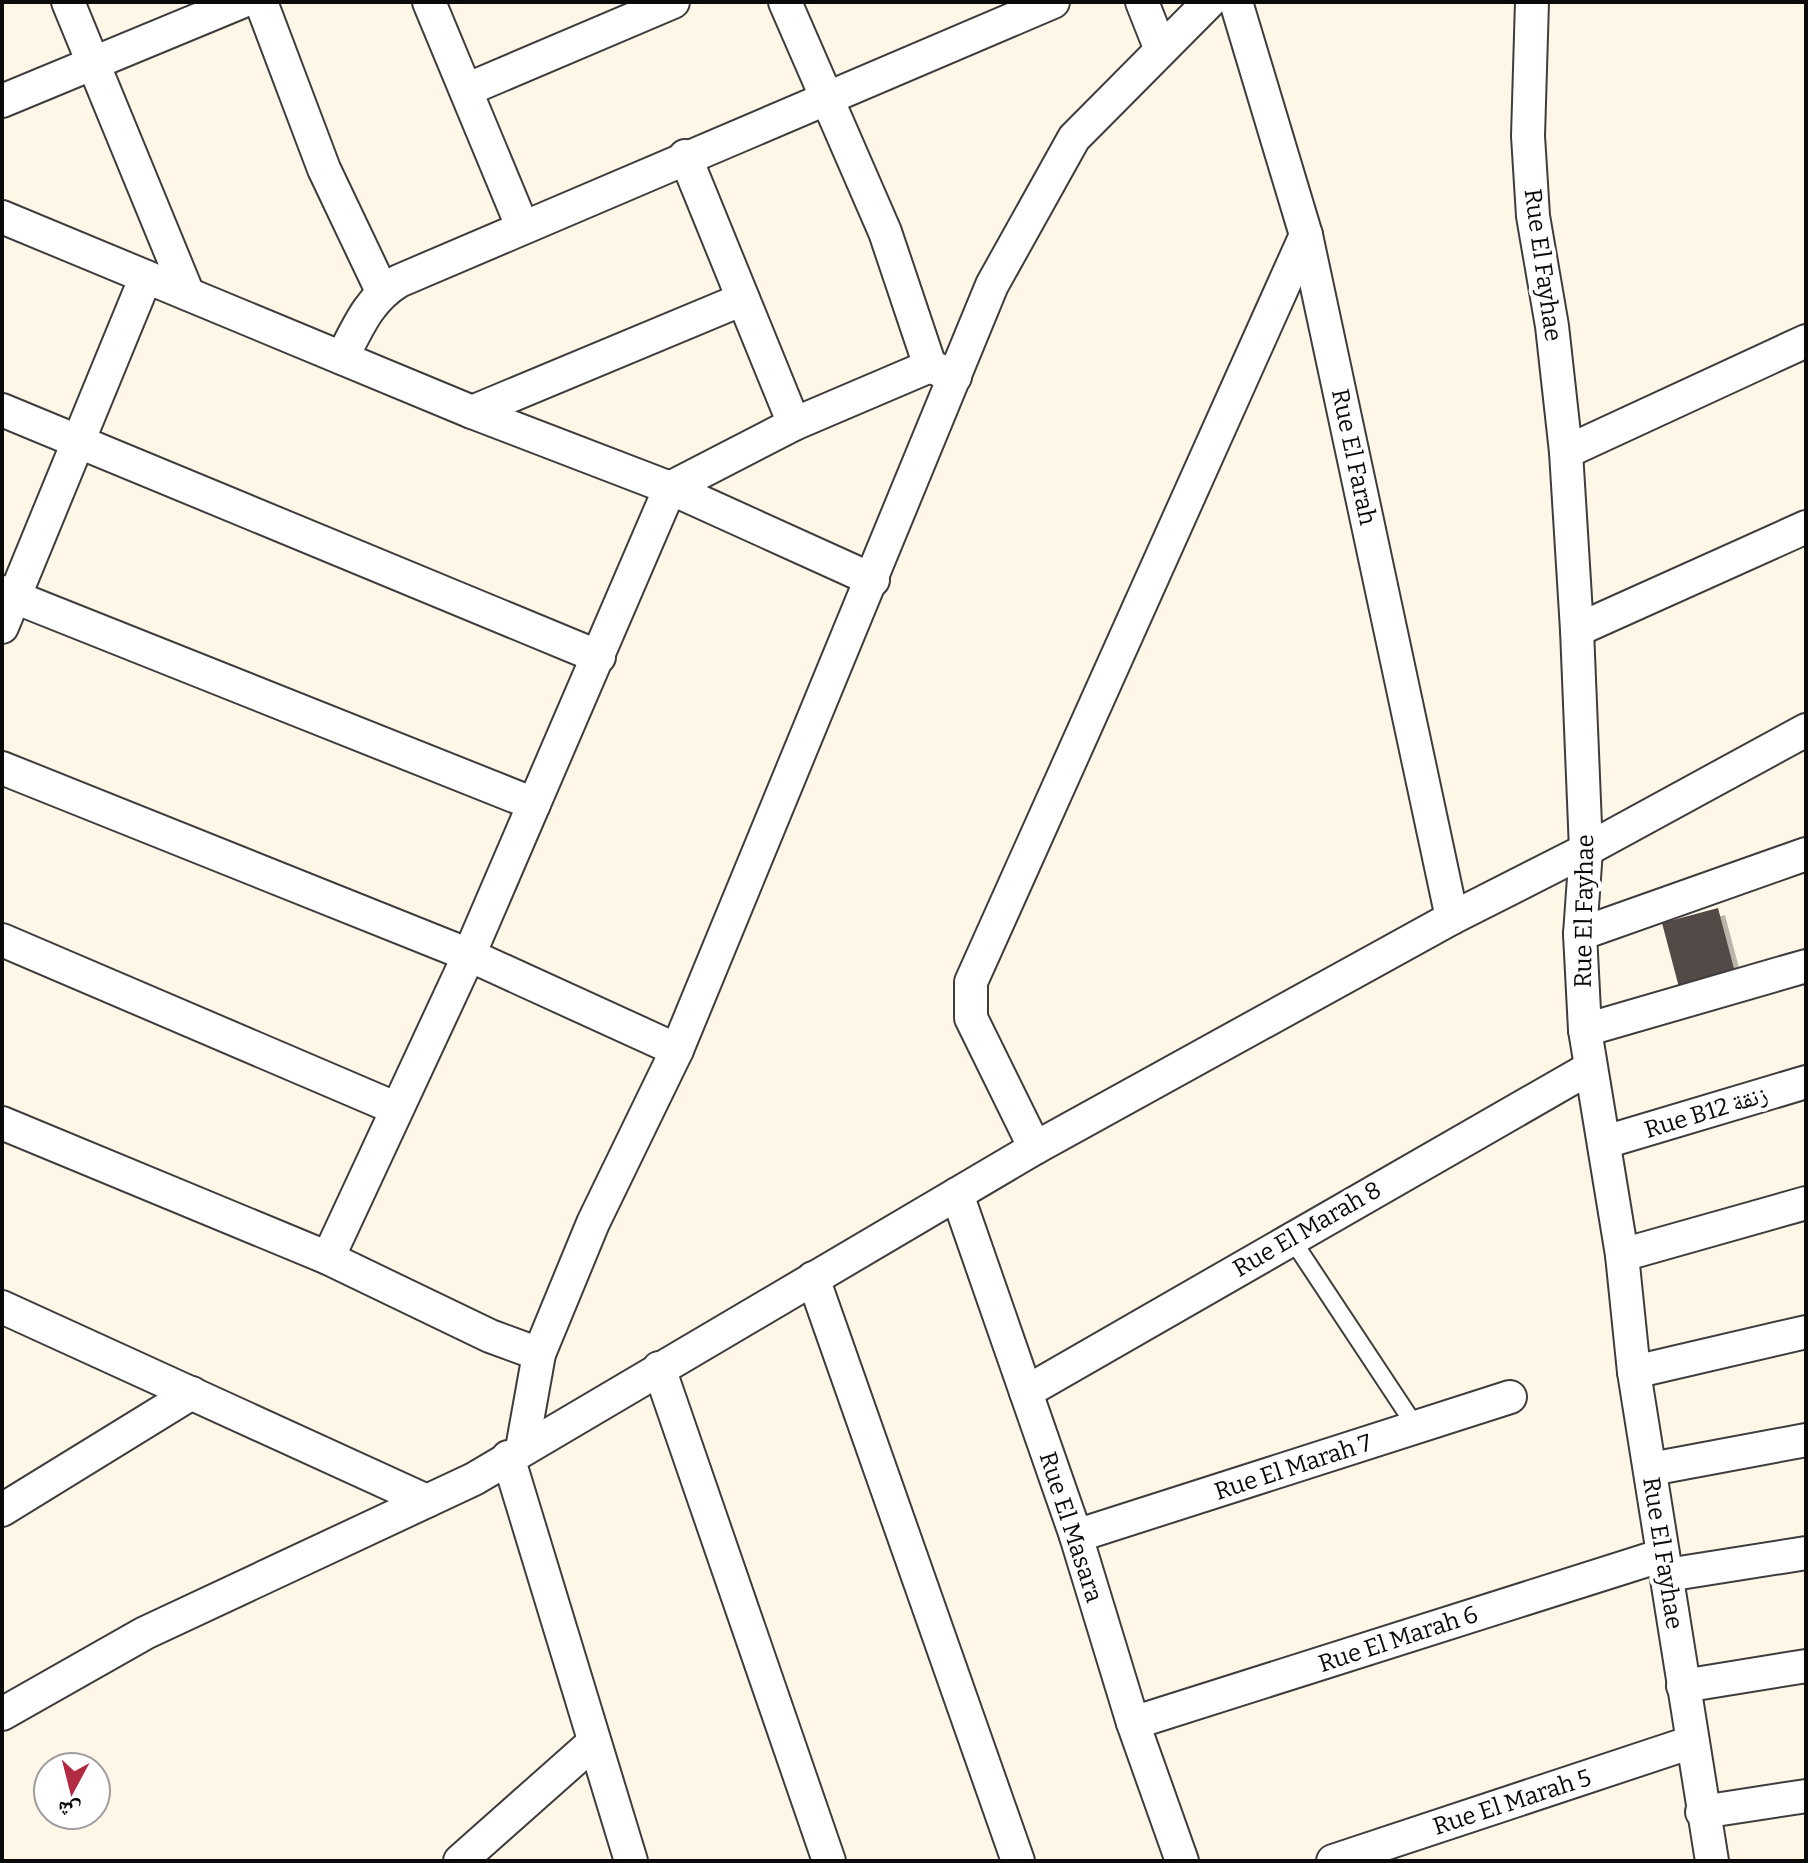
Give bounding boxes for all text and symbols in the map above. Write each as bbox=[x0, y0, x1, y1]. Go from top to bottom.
street label: Rue El Fayhae bbox=[1518, 187, 1568, 343]
street label: Rue El Farah bbox=[1326, 386, 1382, 528]
street label: Rue El Fayhae bbox=[1569, 834, 1599, 988]
street label: Rue B12 زنقة bbox=[1641, 1080, 1771, 1144]
street label: Rue El Marah 8 bbox=[1228, 1175, 1386, 1283]
street label: Rue El Marah 7 bbox=[1211, 1428, 1375, 1506]
street label: Rue El Masara bbox=[1034, 1448, 1108, 1606]
street label: Rue El Fayhae bbox=[1637, 1475, 1689, 1631]
street label: Rue El Marah 6 bbox=[1315, 1600, 1481, 1678]
north arrow bbox=[32, 1751, 112, 1831]
street label: Rue El Marah 5 bbox=[1429, 1763, 1595, 1841]
text: ش bbox=[56, 1796, 83, 1825]

